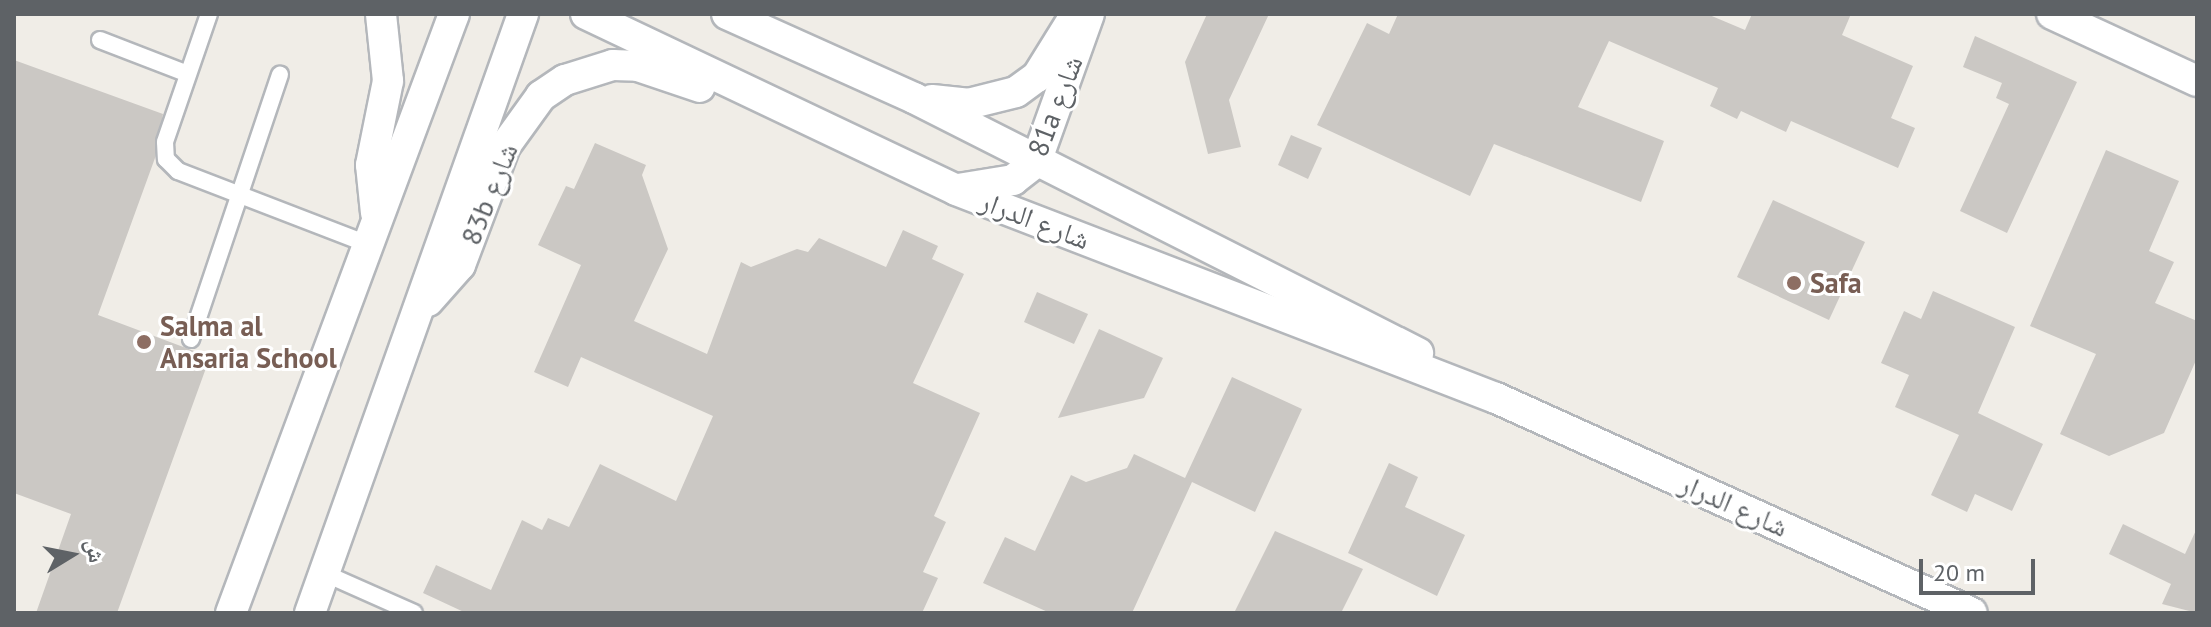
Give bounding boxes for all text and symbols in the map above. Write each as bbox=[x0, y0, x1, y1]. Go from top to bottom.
street label: 81a شارع bbox=[1020, 51, 1090, 161]
street label: 83b شارع bbox=[454, 138, 524, 250]
street label: شارع الدرار bbox=[975, 184, 1095, 256]
place label: Safa bbox=[1810, 266, 1862, 300]
marker: Safa bbox=[1785, 274, 1803, 292]
place label: Salma al Ansaria School bbox=[160, 309, 337, 375]
marker: Salma al Ansaria School bbox=[135, 333, 153, 351]
street label: شارع الدرار bbox=[1675, 466, 1793, 544]
north arrow bbox=[32, 515, 112, 595]
text: ش bbox=[80, 537, 111, 565]
scale bar bbox=[1923, 543, 2039, 593]
text: 20 m bbox=[1933, 557, 1985, 588]

